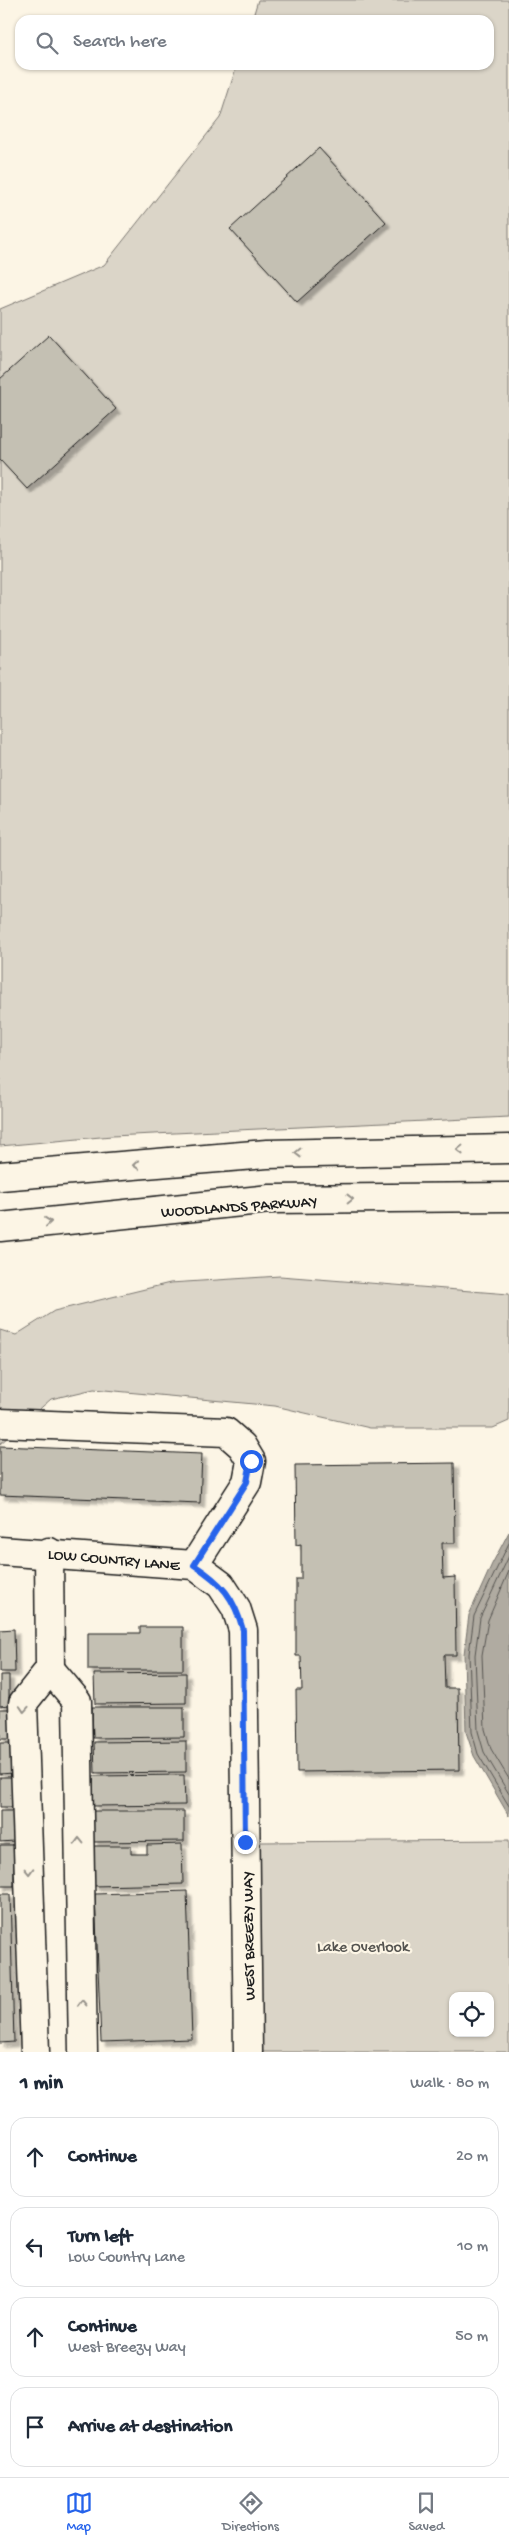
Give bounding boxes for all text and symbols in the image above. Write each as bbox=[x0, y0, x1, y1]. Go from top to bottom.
search box bbox=[15, 15, 494, 70]
icon: search bbox=[33, 29, 61, 57]
text: Search here bbox=[73, 31, 167, 54]
one-way arrow bbox=[456, 1145, 464, 1155]
one-way arrow bbox=[294, 1148, 302, 1158]
one-way arrow bbox=[131, 1159, 139, 1170]
one-way arrow bbox=[346, 1193, 354, 1204]
street label: WOODLANDS PARKWAY bbox=[160, 1194, 318, 1223]
one-way arrow bbox=[45, 1217, 53, 1228]
route start bbox=[240, 1450, 263, 1473]
street label: LOW COUNTRY LANE bbox=[47, 1546, 181, 1577]
one-way arrow bbox=[19, 1705, 30, 1713]
route end bbox=[234, 1831, 257, 1854]
one-way arrow bbox=[74, 1837, 85, 1845]
one-way arrow bbox=[24, 1868, 34, 1875]
street label: WEST BREEZY WAY bbox=[240, 1871, 261, 2001]
park label: Lake Overlook bbox=[317, 1939, 411, 1958]
map controls bbox=[449, 1992, 494, 2037]
button: locate bbox=[449, 1992, 494, 2037]
one-way arrow bbox=[77, 1999, 87, 2007]
text: 1 min bbox=[20, 2072, 63, 2097]
text: Walk · 80 m bbox=[410, 2075, 489, 2094]
icon: ahead bbox=[21, 2143, 49, 2171]
text: Continue bbox=[68, 2146, 137, 2169]
text: 20 m bbox=[456, 2148, 488, 2167]
text: Turn left bbox=[68, 2226, 132, 2249]
icon: left bbox=[21, 2233, 49, 2261]
text: 10 m bbox=[457, 2238, 488, 2257]
text: Low Country Lane bbox=[68, 2249, 185, 2268]
text: Continue bbox=[68, 2316, 137, 2339]
icon: ahead bbox=[21, 2323, 49, 2351]
text: 50 m bbox=[455, 2328, 488, 2347]
text: West Breezy Way bbox=[68, 2339, 186, 2358]
icon: arrive bbox=[21, 2413, 49, 2441]
text: Arrive at destination bbox=[68, 2416, 232, 2439]
tab: Map bbox=[65, 2489, 93, 2536]
tab: Directions bbox=[222, 2489, 279, 2536]
tab: Saved bbox=[408, 2489, 444, 2536]

